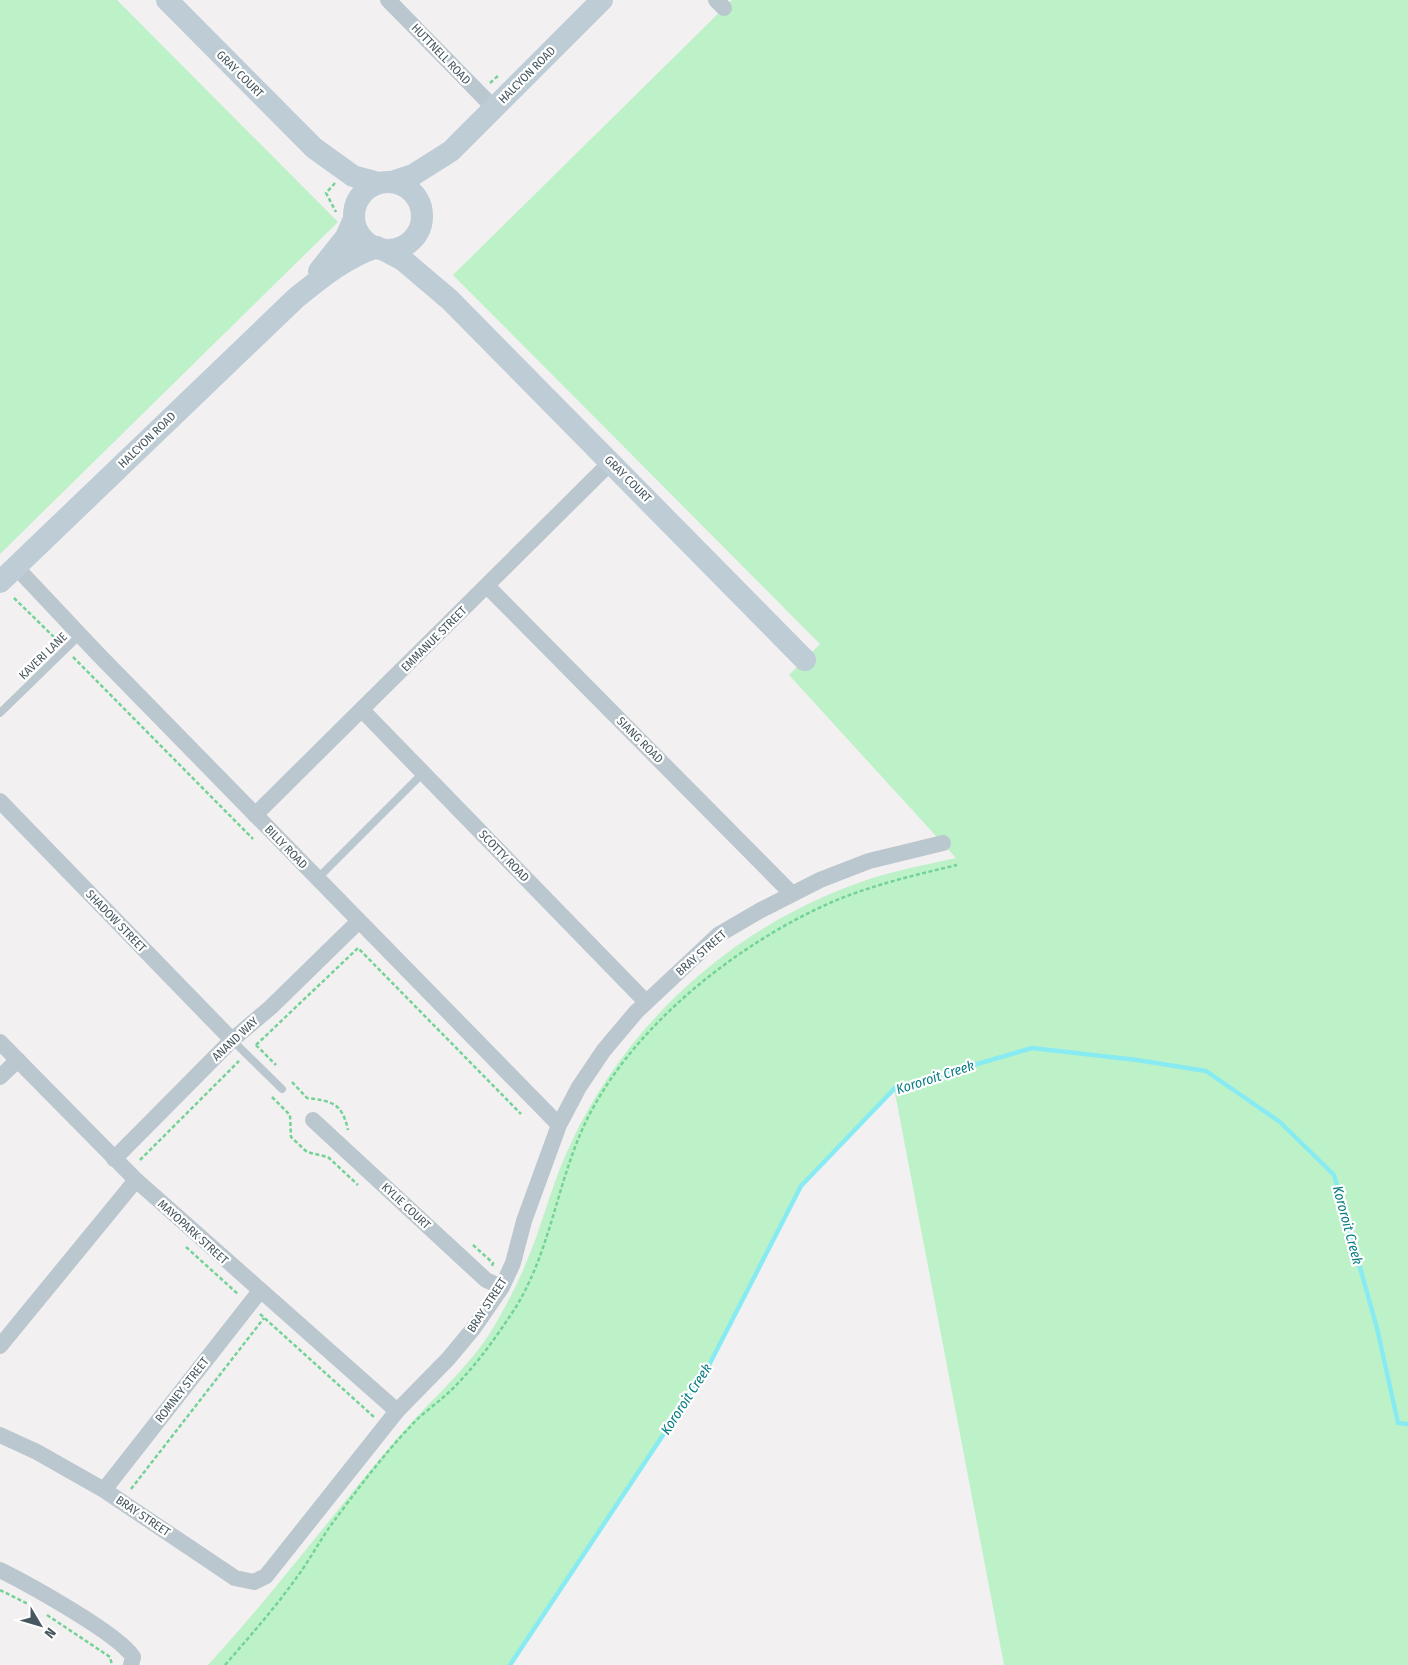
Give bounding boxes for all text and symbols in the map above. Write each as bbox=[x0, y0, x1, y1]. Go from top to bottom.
street label: HUTTNELL ROAD bbox=[409, 21, 473, 87]
street label: HALCYON ROAD bbox=[496, 44, 558, 106]
street label: GRAY COURT bbox=[214, 48, 267, 101]
street label: HALCYON ROAD bbox=[115, 409, 179, 471]
street label: GRAY COURT bbox=[602, 453, 655, 506]
street label: EMMANUE STREET bbox=[399, 603, 470, 674]
street label: KAVERI LANE bbox=[16, 629, 70, 682]
street label: SIANG ROAD bbox=[614, 714, 666, 766]
street label: BILLY ROAD bbox=[262, 822, 310, 872]
street label: SCOTTY ROAD bbox=[476, 827, 532, 885]
street label: SHADOW STREET bbox=[83, 887, 149, 955]
street label: BRAY STREET bbox=[673, 927, 729, 979]
street label: ANAND WAY bbox=[209, 1014, 261, 1064]
water label: Kororoit Creek bbox=[894, 1057, 976, 1098]
street label: KYLIE COURT bbox=[379, 1180, 434, 1232]
water label: Kororoit Creek bbox=[1329, 1184, 1366, 1266]
street label: MAYOPARK STREET bbox=[155, 1197, 231, 1267]
street label: BRAY STREET bbox=[464, 1275, 510, 1335]
street label: ROMNEY STREET bbox=[152, 1354, 212, 1425]
water label: Kororoit Creek bbox=[657, 1361, 716, 1438]
street label: BRAY STREET bbox=[113, 1493, 173, 1539]
north arrow bbox=[15, 1600, 65, 1650]
text: N bbox=[41, 1624, 59, 1641]

